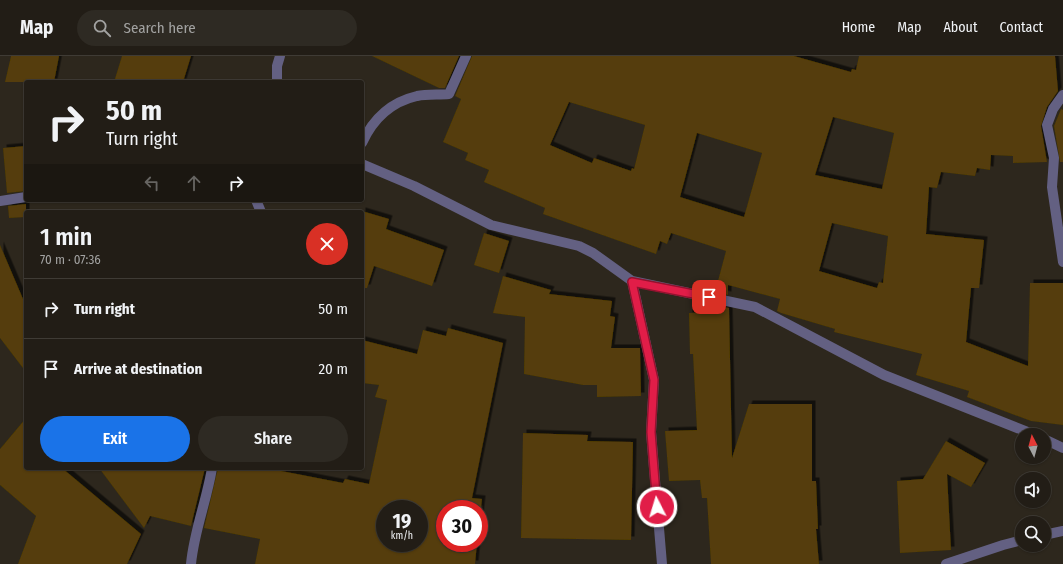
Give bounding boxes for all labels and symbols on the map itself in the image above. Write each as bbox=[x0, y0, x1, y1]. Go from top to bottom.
pin bbox=[692, 280, 726, 314]
north arrow bbox=[1015, 428, 1051, 464]
position arrow bbox=[636, 486, 678, 528]
speed limit sign: 30 bbox=[436, 500, 488, 552]

